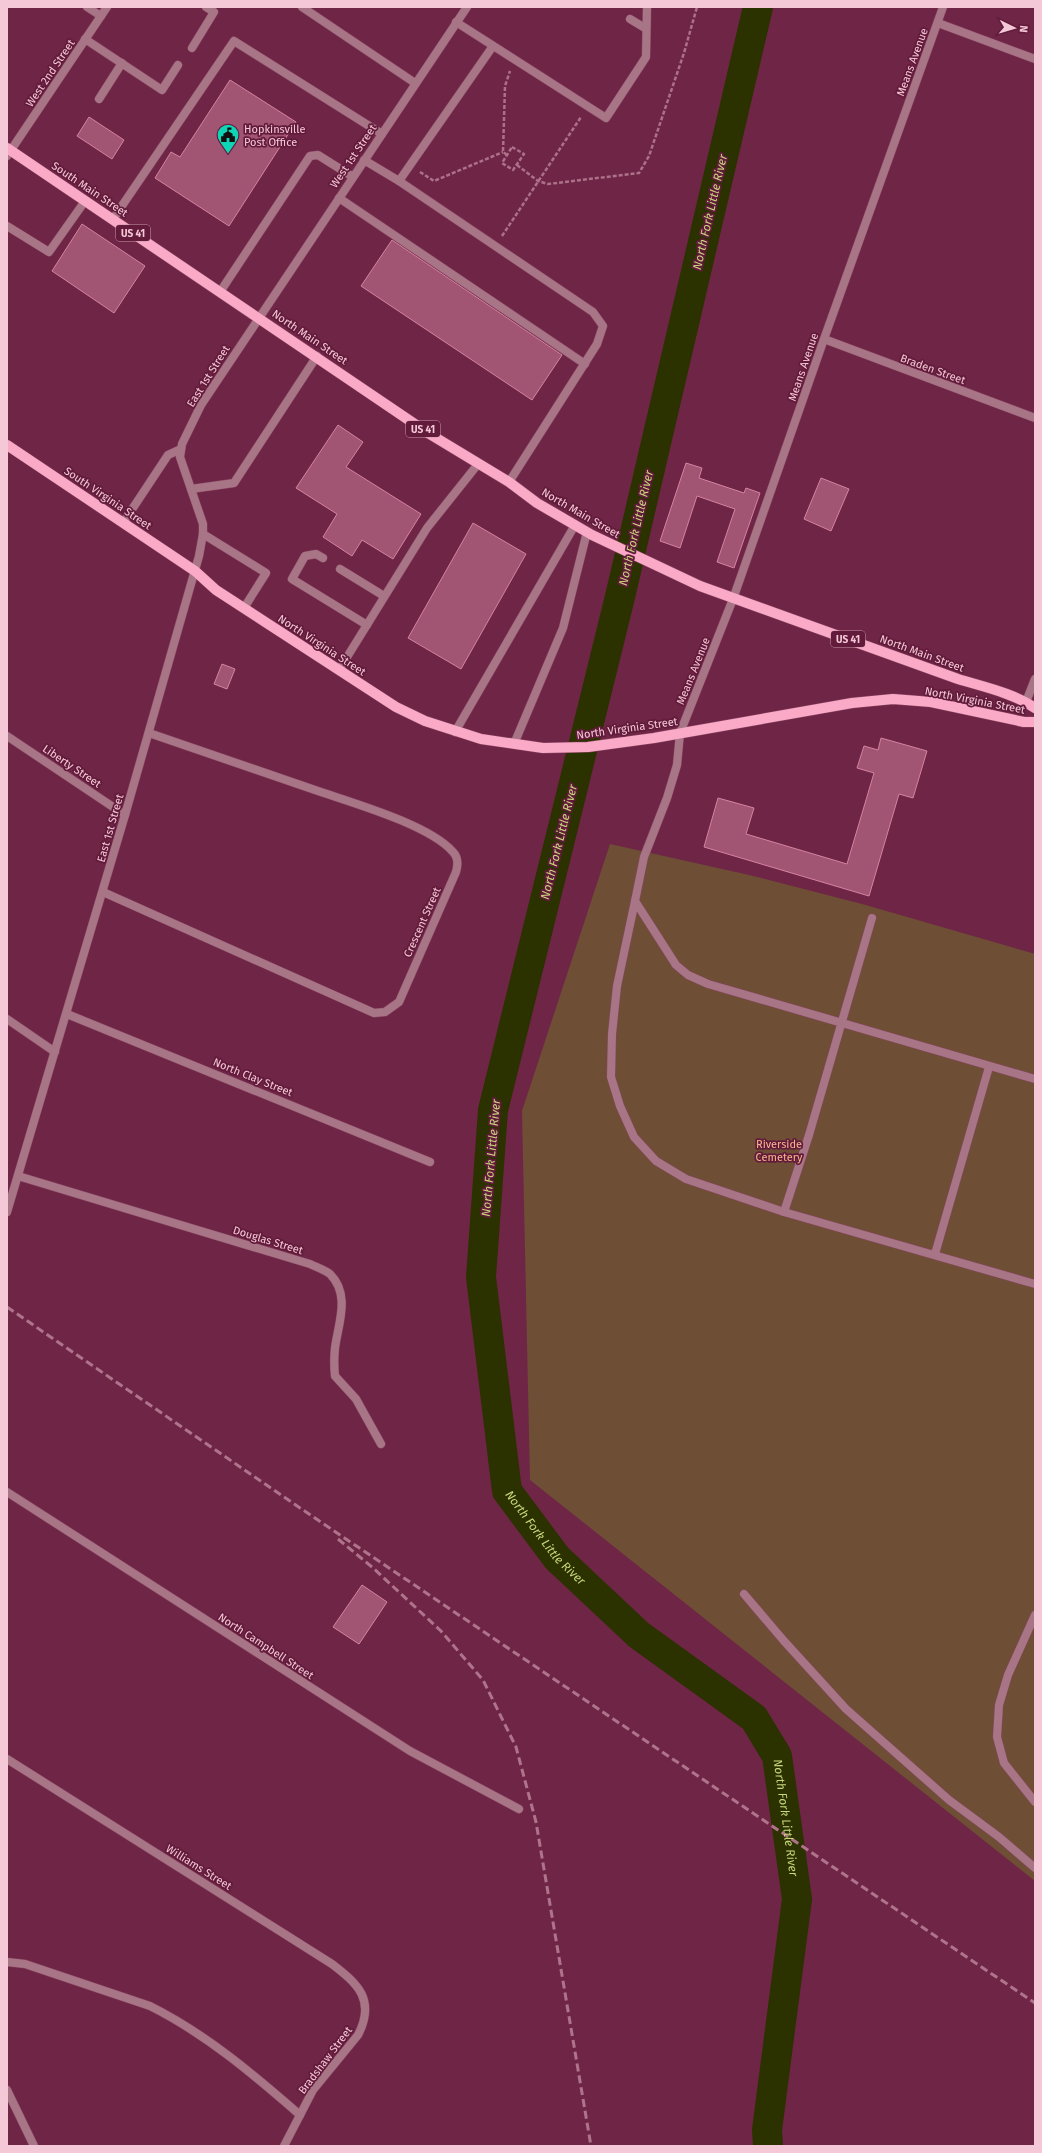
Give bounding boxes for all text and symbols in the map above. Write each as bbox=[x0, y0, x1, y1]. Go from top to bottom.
north arrow bbox=[994, 8, 1034, 48]
text: N bbox=[1017, 25, 1030, 33]
street label: Means Avenue bbox=[894, 26, 931, 98]
street label: West 2nd Street bbox=[23, 37, 78, 109]
public building icon: Hopkinsville Post Office bbox=[215, 122, 241, 155]
street label: West 1st Street bbox=[327, 122, 379, 190]
place label: Hopkinsville Post Office bbox=[244, 123, 305, 149]
water label: North Fork Little River bbox=[690, 153, 730, 271]
street label: South Main Street bbox=[49, 159, 130, 220]
road number: US 41 bbox=[116, 225, 150, 241]
street label: North Main Street bbox=[269, 307, 350, 368]
street label: Means Avenue bbox=[786, 331, 821, 403]
street label: East 1st Street bbox=[184, 343, 233, 410]
street label: Braden Street bbox=[899, 352, 967, 387]
road number: US 41 bbox=[406, 421, 440, 437]
street label: South Virginia Street bbox=[62, 464, 154, 532]
water label: North Fork Little River bbox=[616, 469, 656, 587]
street label: North Main Street bbox=[539, 486, 622, 541]
street label: North Virginia Street bbox=[275, 612, 368, 679]
road number: US 41 bbox=[831, 631, 865, 647]
street label: North Main Street bbox=[878, 632, 966, 675]
street label: Means Avenue bbox=[674, 636, 713, 707]
street label: North Virginia Street bbox=[924, 684, 1026, 717]
street label: North Virginia Street bbox=[576, 715, 678, 742]
street label: Liberty Street bbox=[40, 742, 103, 791]
water label: North Fork Little River bbox=[538, 783, 580, 901]
street label: East 1st Street bbox=[95, 793, 126, 864]
street label: Crescent Street bbox=[401, 885, 444, 959]
street label: North Clay Street bbox=[211, 1056, 295, 1099]
water label: North Fork Little River bbox=[479, 1098, 503, 1217]
park label: Riverside Cemetery bbox=[756, 1138, 803, 1164]
street label: Douglas Street bbox=[231, 1224, 304, 1257]
water label: North Fork Little River bbox=[502, 1488, 588, 1588]
street label: North Campbell Street bbox=[216, 1611, 316, 1682]
water label: North Fork Little River bbox=[771, 1758, 801, 1878]
street label: Williams Street bbox=[163, 1842, 234, 1893]
street label: Bradshaw Street bbox=[296, 2024, 355, 2097]

